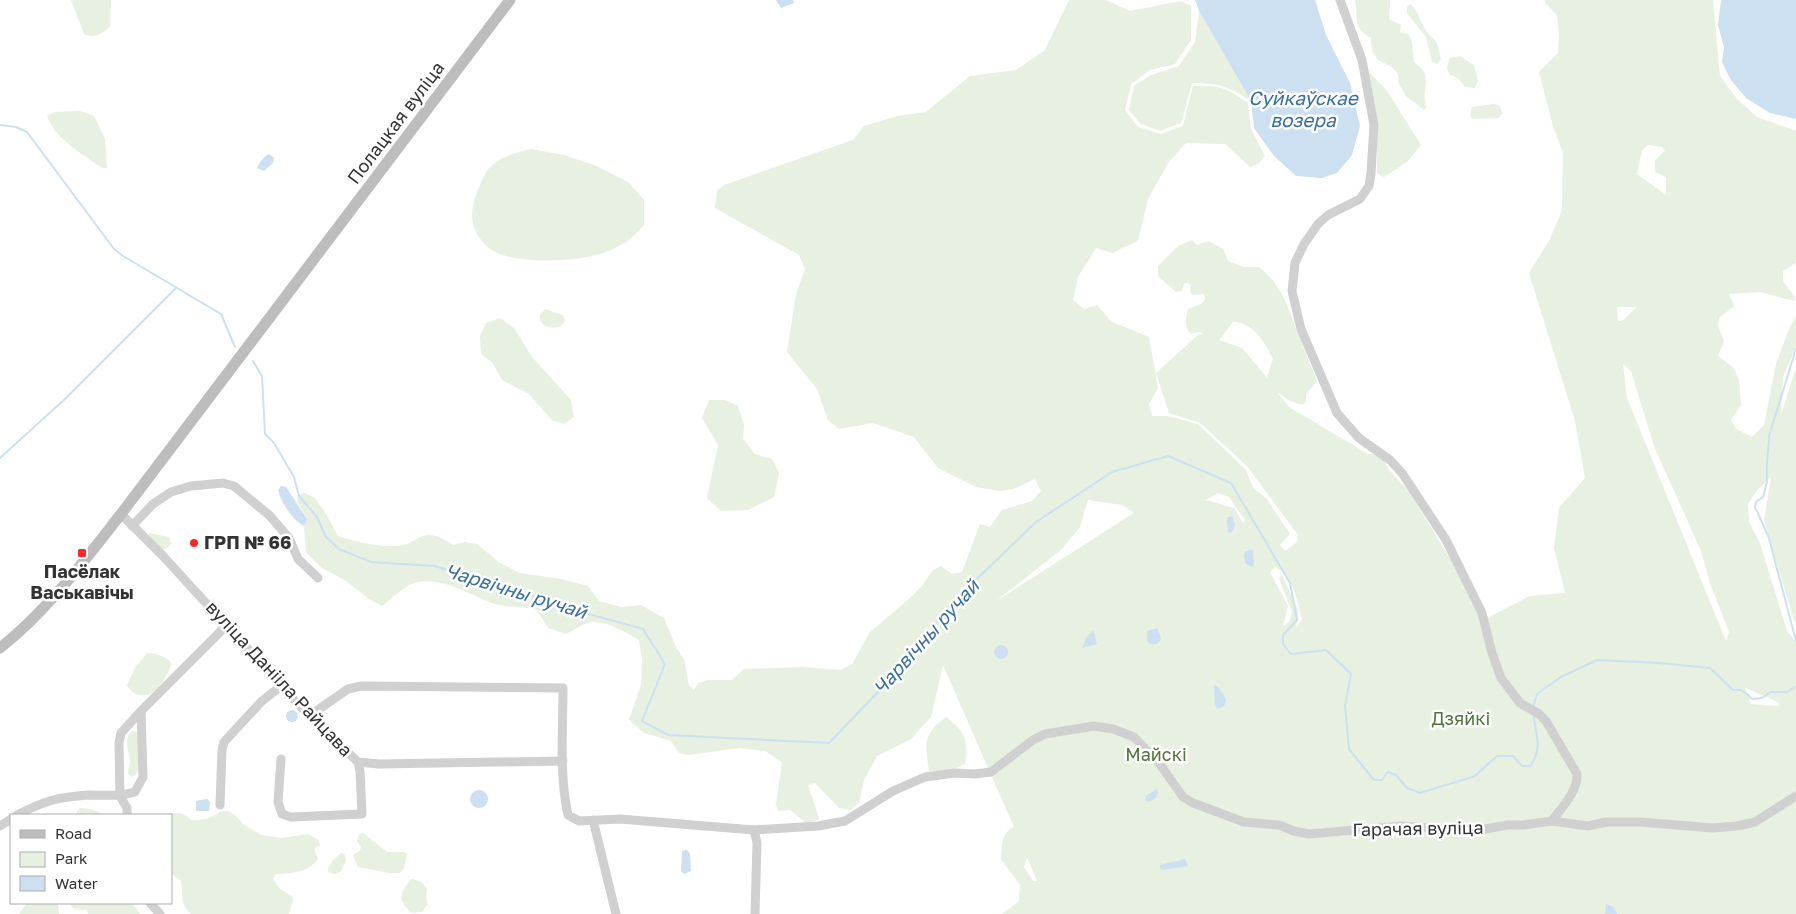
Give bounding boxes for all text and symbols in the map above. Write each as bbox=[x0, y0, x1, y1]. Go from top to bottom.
street label: Полацкая вуліца bbox=[342, 57, 448, 188]
water label: Суйкаўскае возера bbox=[1248, 86, 1360, 131]
place label: ГРП № 66 bbox=[204, 531, 291, 553]
marker: ГРП № 66 bbox=[188, 537, 200, 549]
marker: Пасёлак Васькавічы bbox=[76, 547, 88, 559]
water label: Чарвічны ручай bbox=[443, 558, 591, 623]
place label: Пасёлак Васькавічы bbox=[30, 560, 134, 603]
water label: Чарвічны ручай bbox=[868, 573, 984, 699]
street label: вуліца Данііла Райцава bbox=[202, 596, 358, 761]
park label: Дзяйкі bbox=[1432, 707, 1490, 729]
park label: Майскі bbox=[1125, 743, 1187, 765]
legend bbox=[10, 814, 172, 904]
street label: Гарачая вуліца bbox=[1352, 816, 1484, 840]
text: Road bbox=[55, 824, 92, 842]
text: Park bbox=[55, 849, 88, 867]
text: Water bbox=[55, 874, 98, 892]

